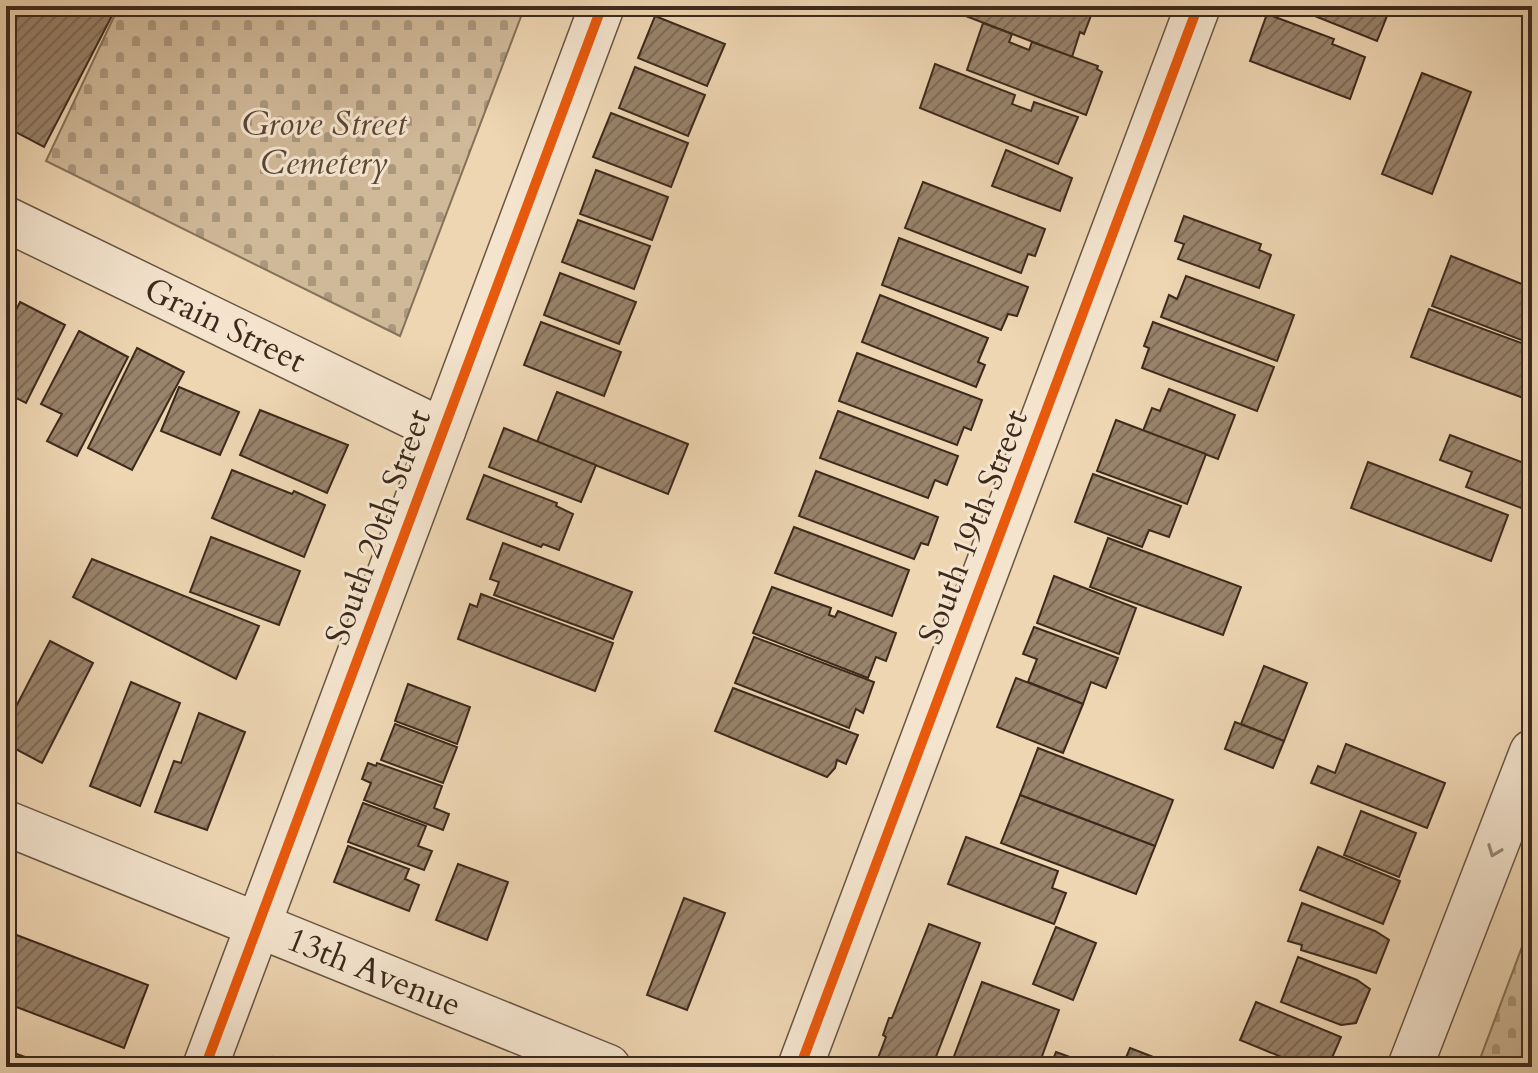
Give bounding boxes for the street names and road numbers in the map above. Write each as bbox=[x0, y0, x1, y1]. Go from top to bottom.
street label: Grain Street bbox=[137, 266, 313, 384]
street label: South 20th Street bbox=[314, 402, 442, 651]
street label: South 19th Street bbox=[907, 403, 1039, 651]
street label: 13th Avenue bbox=[280, 916, 468, 1028]

